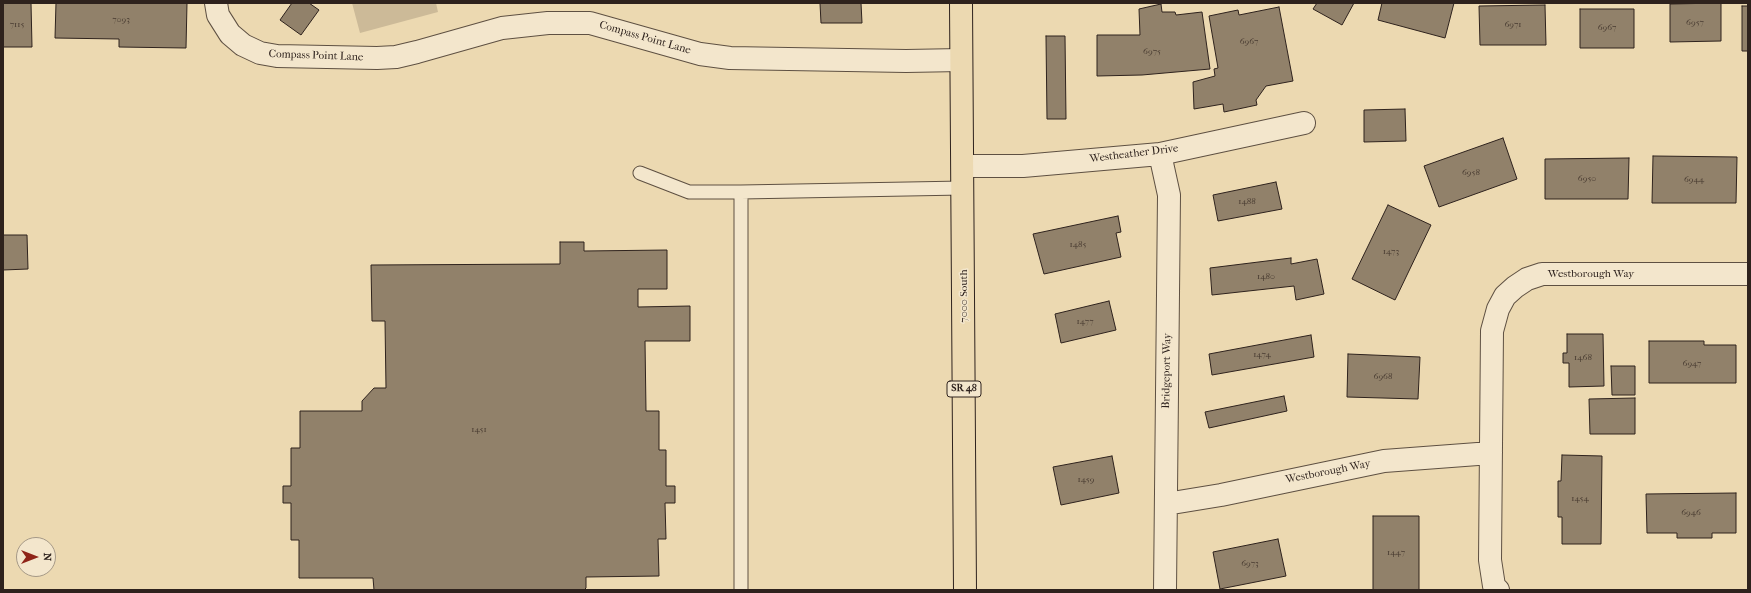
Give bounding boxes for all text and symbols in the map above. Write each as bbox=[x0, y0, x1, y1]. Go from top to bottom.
house number: 7093 bbox=[112, 15, 130, 25]
house number: 6957 bbox=[1686, 18, 1704, 28]
street label: Compass Point Lane bbox=[598, 19, 692, 57]
house number: 7115 bbox=[10, 20, 24, 30]
house number: 6971 bbox=[1504, 20, 1522, 30]
house number: 6967 bbox=[1598, 23, 1616, 33]
house number: 6967 bbox=[1240, 37, 1258, 47]
house number: 6975 bbox=[1143, 47, 1161, 57]
street label: Compass Point Lane bbox=[268, 48, 364, 64]
street label: Westheather Drive bbox=[1089, 142, 1179, 166]
house number: 6958 bbox=[1462, 168, 1480, 178]
house number: 6950 bbox=[1578, 174, 1596, 184]
house number: 6944 bbox=[1684, 175, 1704, 185]
house number: 1488 bbox=[1238, 197, 1256, 207]
house number: 1485 bbox=[1070, 240, 1086, 250]
house number: 1473 bbox=[1383, 247, 1399, 257]
street label: Westborough Way bbox=[1548, 267, 1634, 281]
street label: 7000 South bbox=[957, 269, 971, 323]
house number: 1480 bbox=[1257, 272, 1275, 282]
house number: 1477 bbox=[1077, 317, 1093, 327]
street label: Bridgeport Way bbox=[1160, 333, 1174, 409]
house number: 1474 bbox=[1253, 350, 1271, 360]
house number: 1468 bbox=[1574, 353, 1592, 363]
house number: 6947 bbox=[1683, 359, 1701, 369]
house number: 6968 bbox=[1374, 372, 1392, 382]
road number: SR 48 bbox=[947, 381, 981, 397]
house number: 1451 bbox=[471, 425, 487, 435]
street label: Westborough Way bbox=[1284, 457, 1372, 487]
house number: 1459 bbox=[1078, 475, 1094, 485]
house number: 1454 bbox=[1571, 494, 1589, 504]
house number: 6946 bbox=[1681, 508, 1701, 518]
north arrow bbox=[16, 537, 56, 577]
house number: 1447 bbox=[1387, 548, 1405, 558]
text: N bbox=[41, 553, 54, 561]
house number: 6973 bbox=[1241, 559, 1259, 569]

